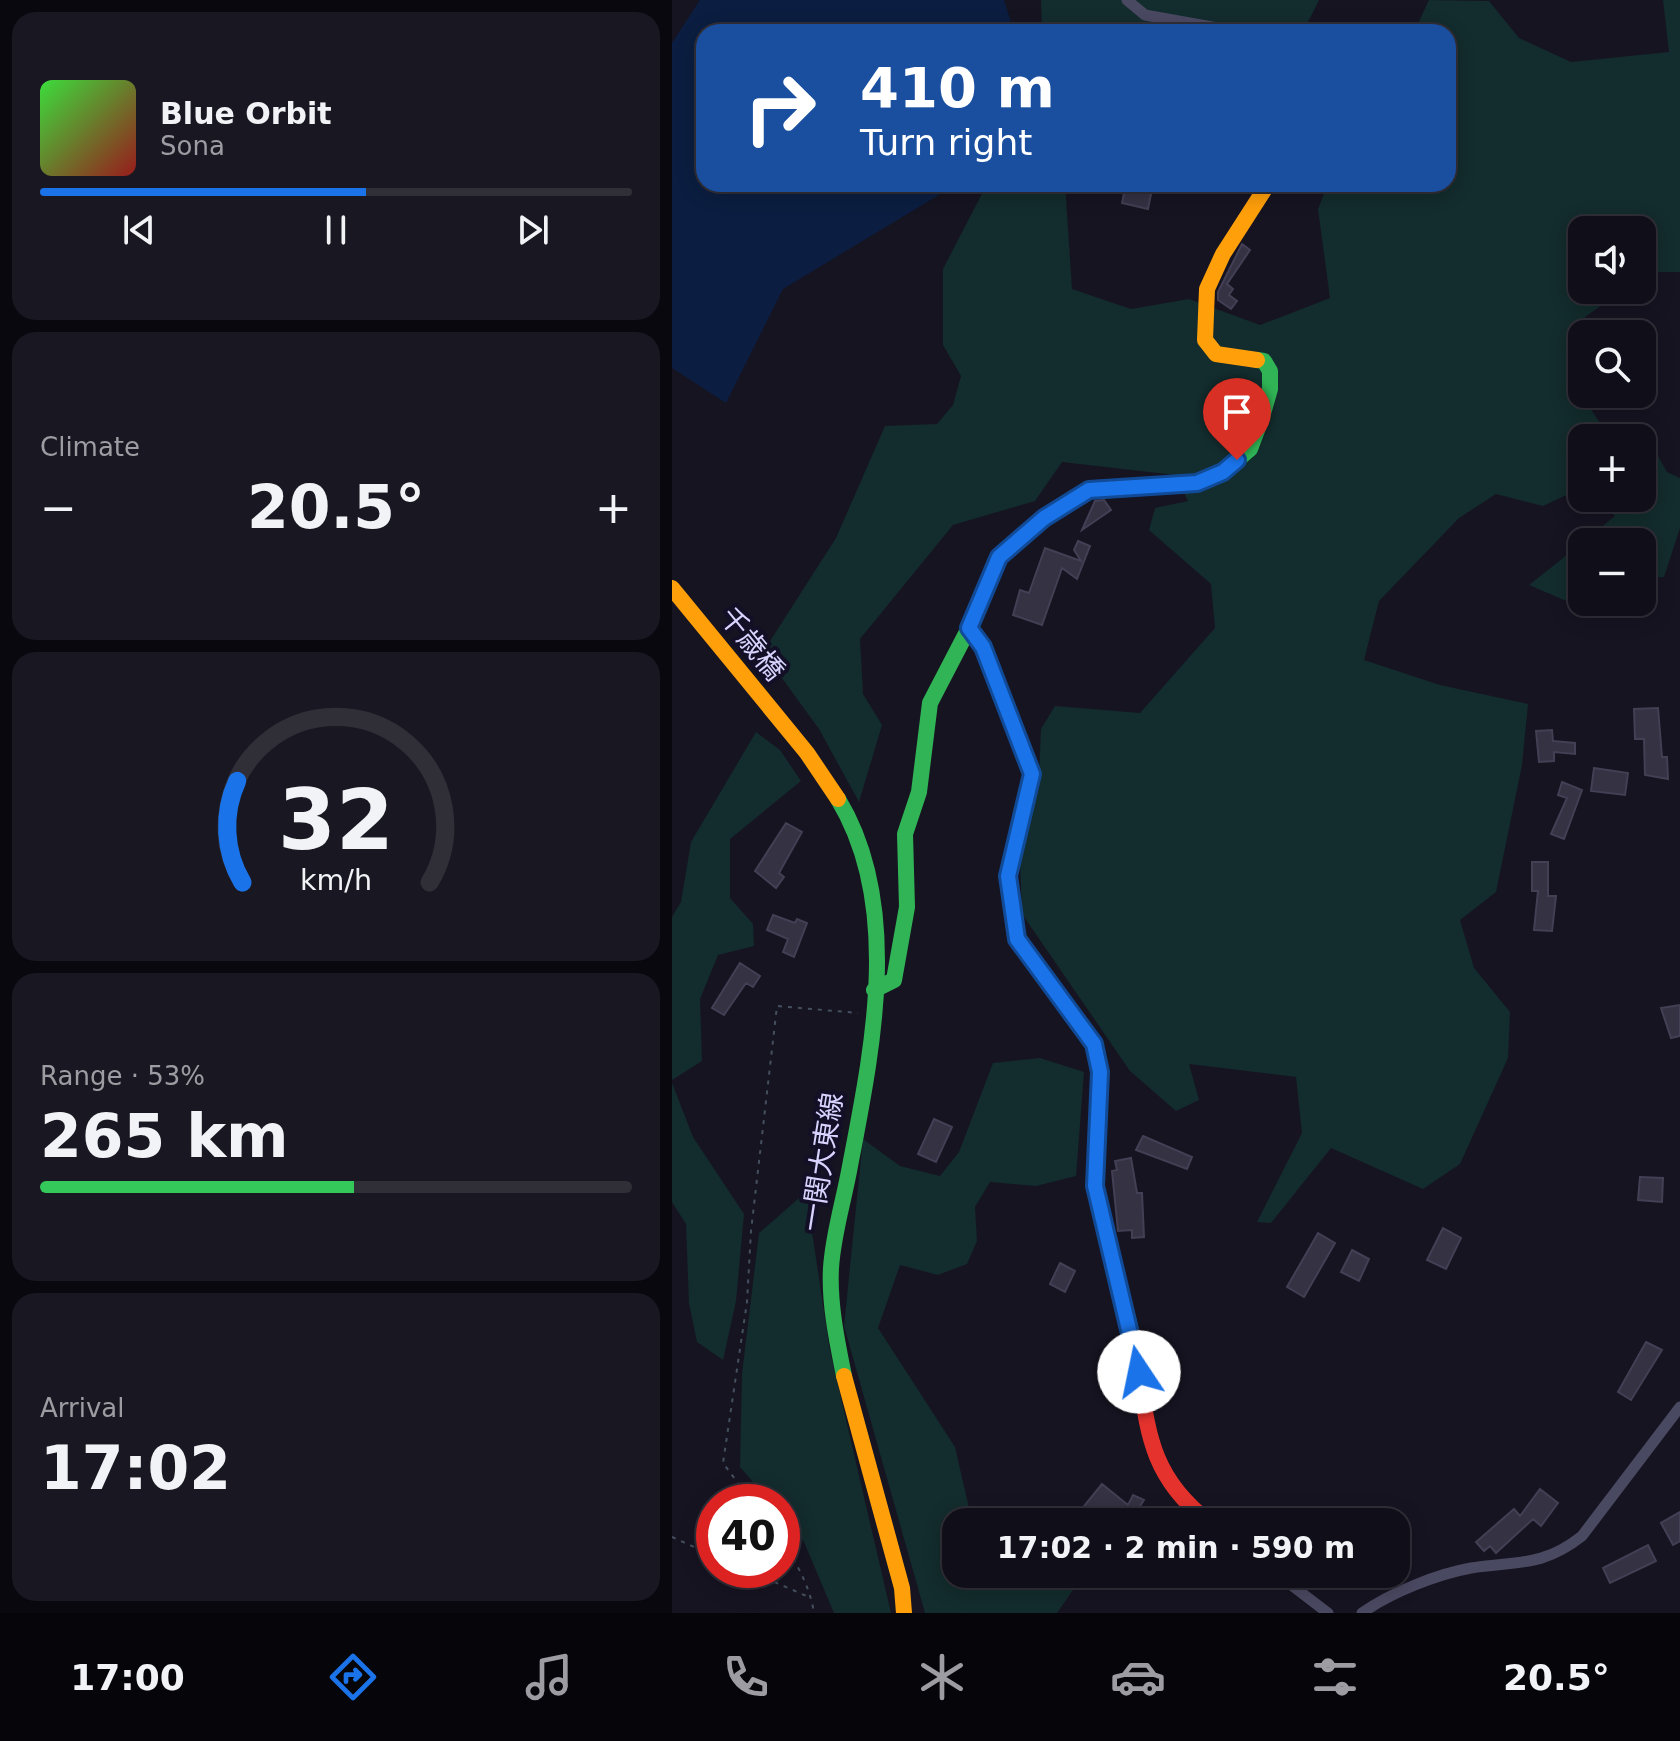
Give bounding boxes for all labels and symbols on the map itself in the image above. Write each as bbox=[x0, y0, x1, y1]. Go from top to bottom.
pin bbox=[1203, 378, 1271, 460]
street label: 千歳橋 bbox=[713, 601, 791, 687]
street label: 一関大東線 bbox=[795, 1090, 849, 1234]
position arrow bbox=[1097, 1330, 1181, 1414]
speed limit sign: 40 bbox=[696, 1484, 800, 1588]

